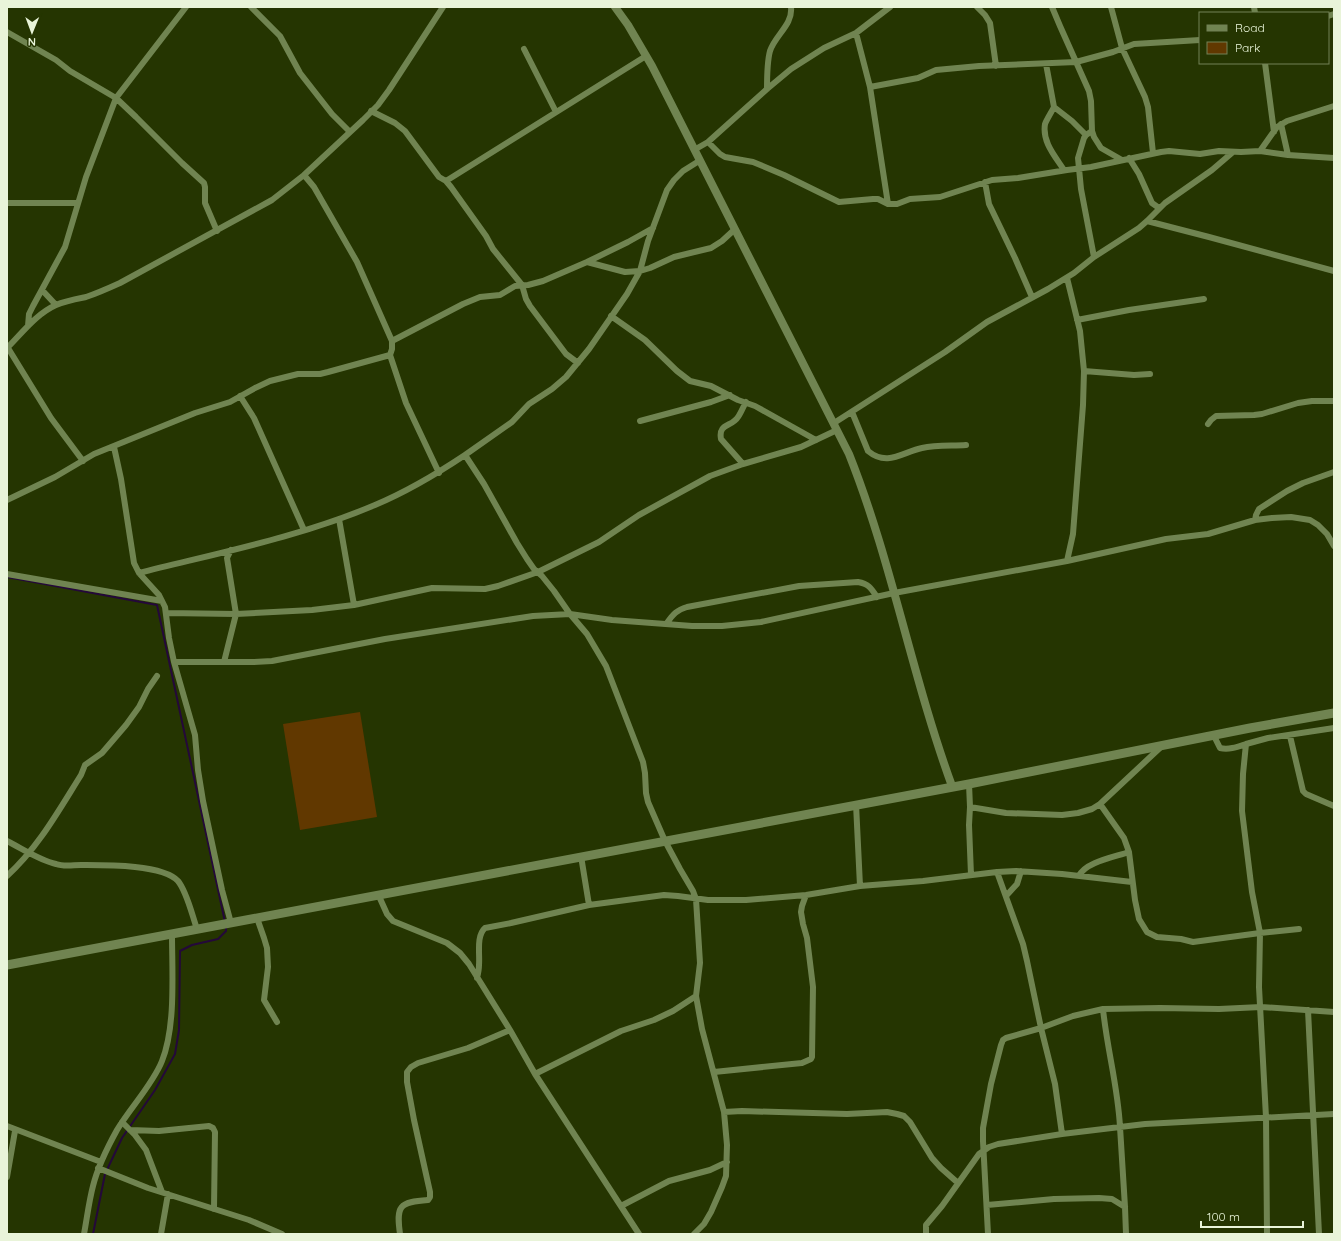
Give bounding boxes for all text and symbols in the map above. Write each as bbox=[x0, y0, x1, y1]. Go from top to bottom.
north arrow bbox=[12, 12, 52, 52]
legend bbox=[1199, 12, 1329, 64]
text: Road bbox=[1235, 20, 1265, 35]
text: N bbox=[28, 35, 36, 49]
text: Park bbox=[1235, 40, 1260, 55]
scale bar bbox=[1201, 1203, 1303, 1229]
text: 100 m bbox=[1207, 1209, 1240, 1224]

